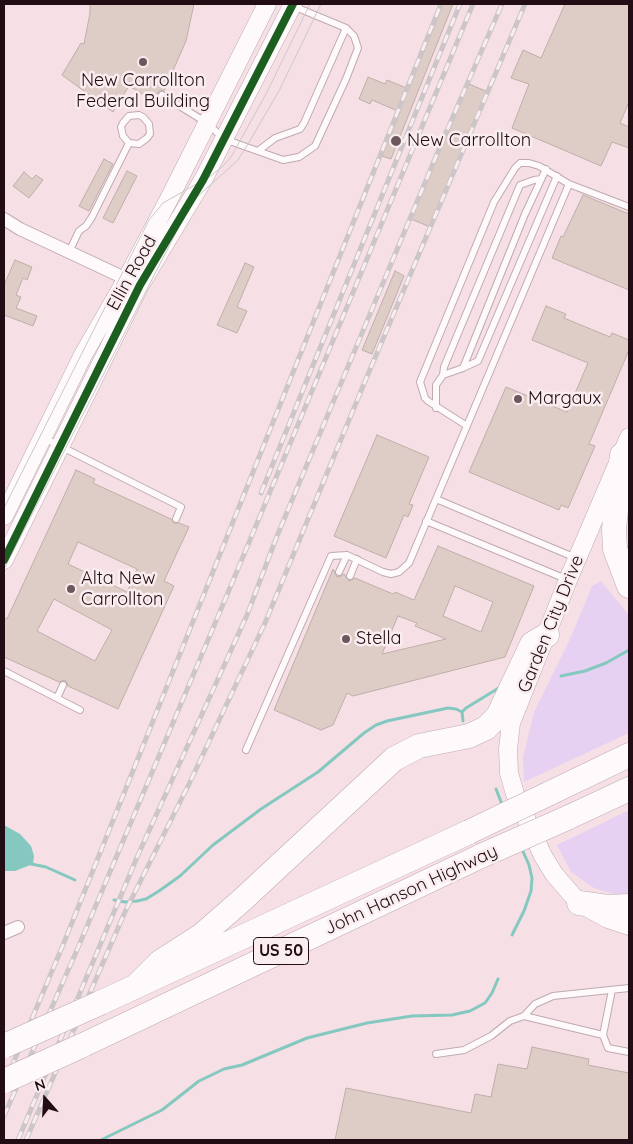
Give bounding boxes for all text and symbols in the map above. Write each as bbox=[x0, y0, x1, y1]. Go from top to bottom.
marker: New Carrollton Federal Building bbox=[137, 56, 149, 68]
place label: New Carrollton Federal Building bbox=[76, 70, 210, 112]
place label: New Carrollton bbox=[407, 130, 531, 152]
marker: New Carrollton bbox=[389, 134, 403, 148]
street label: Ellin Road bbox=[103, 232, 161, 314]
place label: Margaux bbox=[528, 388, 601, 410]
marker: Margaux bbox=[512, 393, 524, 405]
street label: Garden City Drive bbox=[513, 552, 589, 696]
place label: Alta New Carrollton bbox=[81, 568, 164, 610]
marker: Alta New Carrollton bbox=[65, 583, 77, 595]
place label: Stella bbox=[356, 628, 401, 650]
marker: Stella bbox=[340, 633, 352, 645]
street label: John Hanson Highway bbox=[321, 840, 501, 940]
road number: US 50 bbox=[254, 938, 308, 964]
north arrow bbox=[20, 1074, 70, 1124]
text: N bbox=[32, 1075, 48, 1095]

